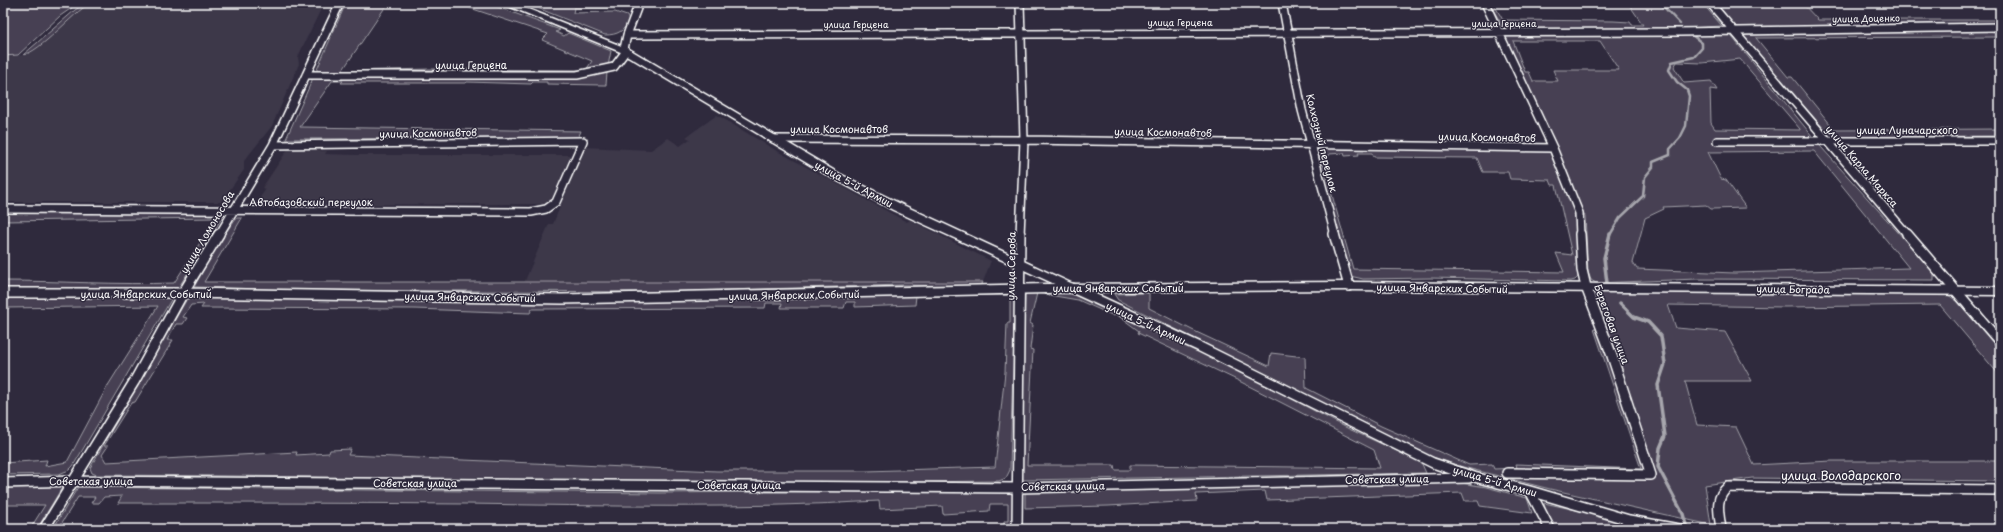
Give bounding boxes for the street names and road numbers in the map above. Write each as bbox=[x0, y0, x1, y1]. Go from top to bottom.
street label: улица Доценко bbox=[1832, 10, 1900, 26]
street label: улица Герцена bbox=[1148, 15, 1213, 29]
street label: улица Герцена bbox=[1472, 16, 1537, 30]
street label: улица Герцена bbox=[824, 17, 889, 31]
street label: улица Герцена bbox=[435, 57, 508, 72]
street label: Колхозный переулок bbox=[1302, 92, 1342, 194]
street label: улица Космонавтов bbox=[790, 121, 888, 136]
street label: улица Карла Маркса bbox=[1823, 121, 1903, 211]
street label: улица Луначарского bbox=[1856, 122, 1958, 137]
street label: улица Космонавтов bbox=[1114, 123, 1212, 140]
street label: улица Космонавтов bbox=[379, 124, 477, 141]
street label: улица Космонавтов bbox=[1438, 128, 1536, 145]
street label: улица 5-й Армии bbox=[812, 157, 896, 211]
street label: улица Ломоносова bbox=[176, 187, 238, 276]
street label: Автобазовский переулок bbox=[249, 194, 373, 210]
street label: улица Серова bbox=[1002, 231, 1019, 301]
street label: улица Январских Событий bbox=[1376, 279, 1508, 296]
street label: улица Январских Событий bbox=[1052, 280, 1184, 295]
street label: улица Бограда bbox=[1756, 280, 1831, 297]
street label: Береговая улица bbox=[1591, 282, 1634, 366]
street label: улица Январских Событий bbox=[80, 286, 212, 301]
street label: улица Январских Событий bbox=[728, 286, 860, 303]
street label: улица Январских Событий bbox=[404, 288, 536, 305]
street label: улица 5-й Армии bbox=[1104, 297, 1189, 348]
street label: улица 5-й Армии bbox=[1451, 461, 1539, 500]
street label: улица Володарского bbox=[1781, 466, 1901, 484]
street label: Советская улица bbox=[1345, 470, 1430, 487]
street label: Советская улица bbox=[49, 473, 134, 488]
street label: Советская улица bbox=[373, 475, 458, 490]
street label: Советская улица bbox=[697, 477, 782, 492]
street label: Советская улица bbox=[1021, 477, 1106, 494]

